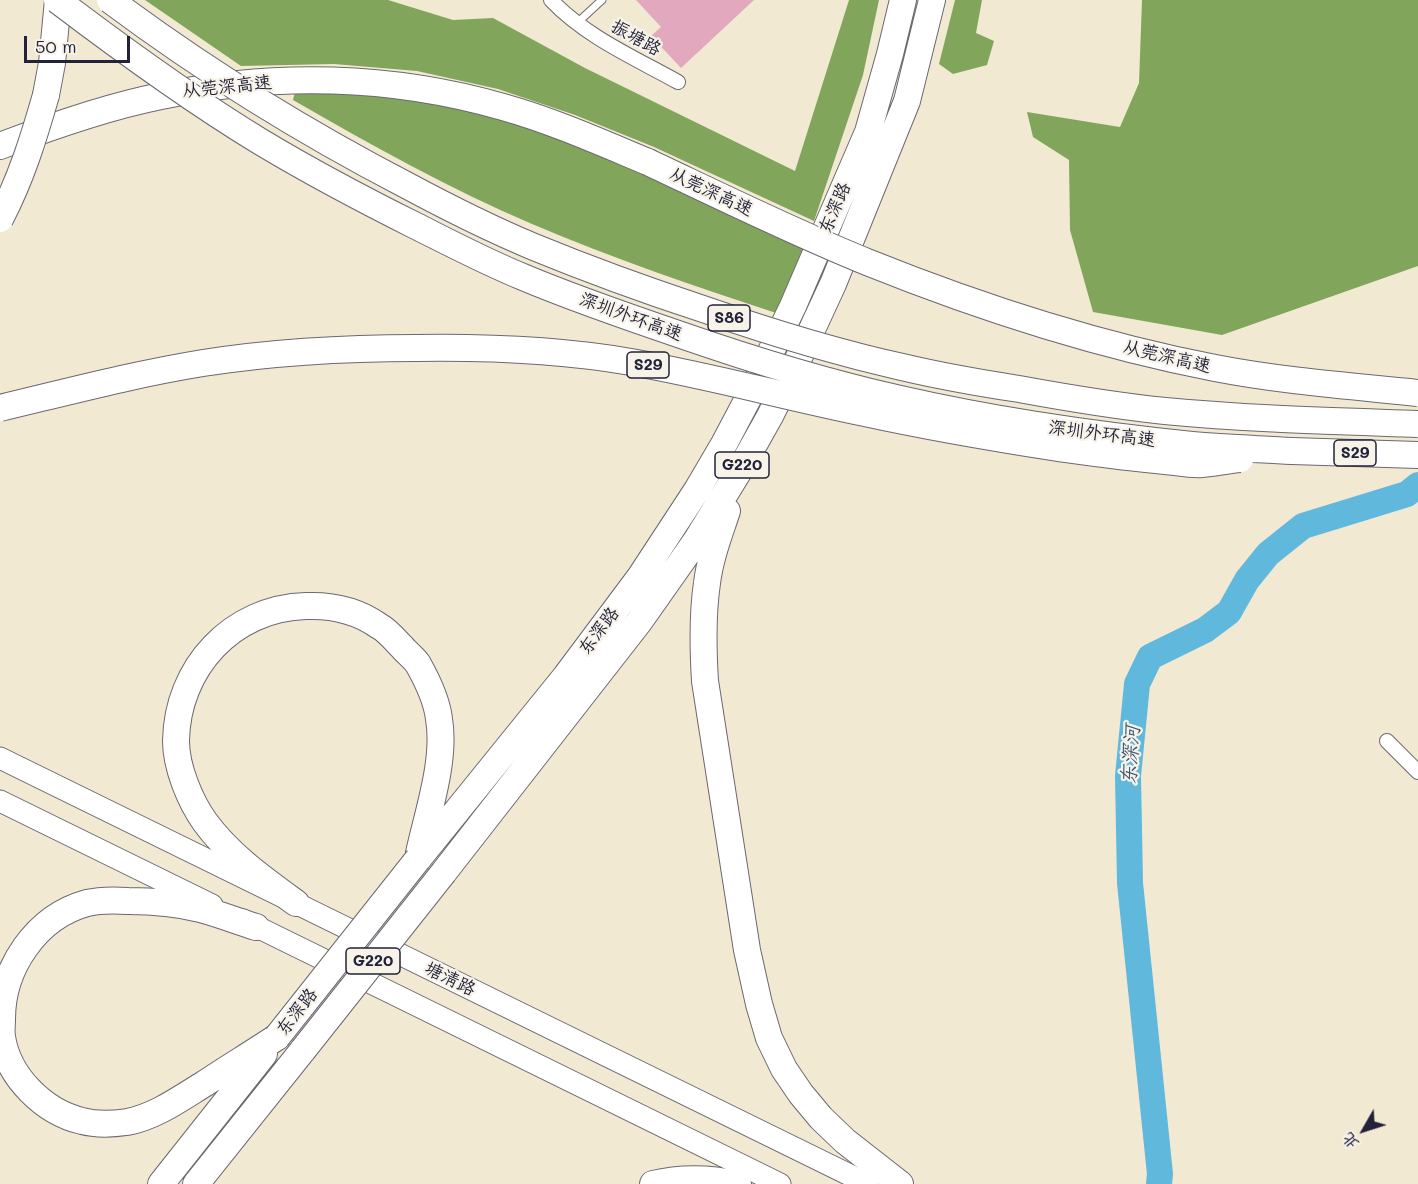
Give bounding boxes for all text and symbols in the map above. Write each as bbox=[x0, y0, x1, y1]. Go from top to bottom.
street label: 振塘路 bbox=[607, 15, 665, 61]
scale bar bbox=[27, 24, 134, 62]
text: 50 m bbox=[35, 34, 77, 58]
street label: 从莞深高速 bbox=[181, 72, 273, 102]
street label: 从莞深高速 bbox=[666, 163, 756, 221]
street label: 东深路 bbox=[815, 179, 855, 237]
street label: 深圳外环高速 bbox=[577, 288, 685, 346]
road number: S86 bbox=[708, 305, 750, 331]
street label: 从莞深高速 bbox=[1121, 336, 1213, 378]
road number: S29 bbox=[627, 352, 669, 378]
street label: 深圳外环高速 bbox=[1047, 417, 1157, 451]
road number: S29 bbox=[1334, 440, 1376, 466]
road number: G220 bbox=[715, 452, 769, 478]
street label: 东深路 bbox=[574, 603, 624, 659]
water label: 东深河 bbox=[1117, 724, 1145, 786]
road number: G220 bbox=[346, 948, 400, 974]
street label: 塘清路 bbox=[421, 957, 479, 1001]
street label: 东深路 bbox=[272, 984, 322, 1040]
north arrow bbox=[1334, 1100, 1394, 1160]
text: 北 bbox=[1336, 1129, 1363, 1154]

